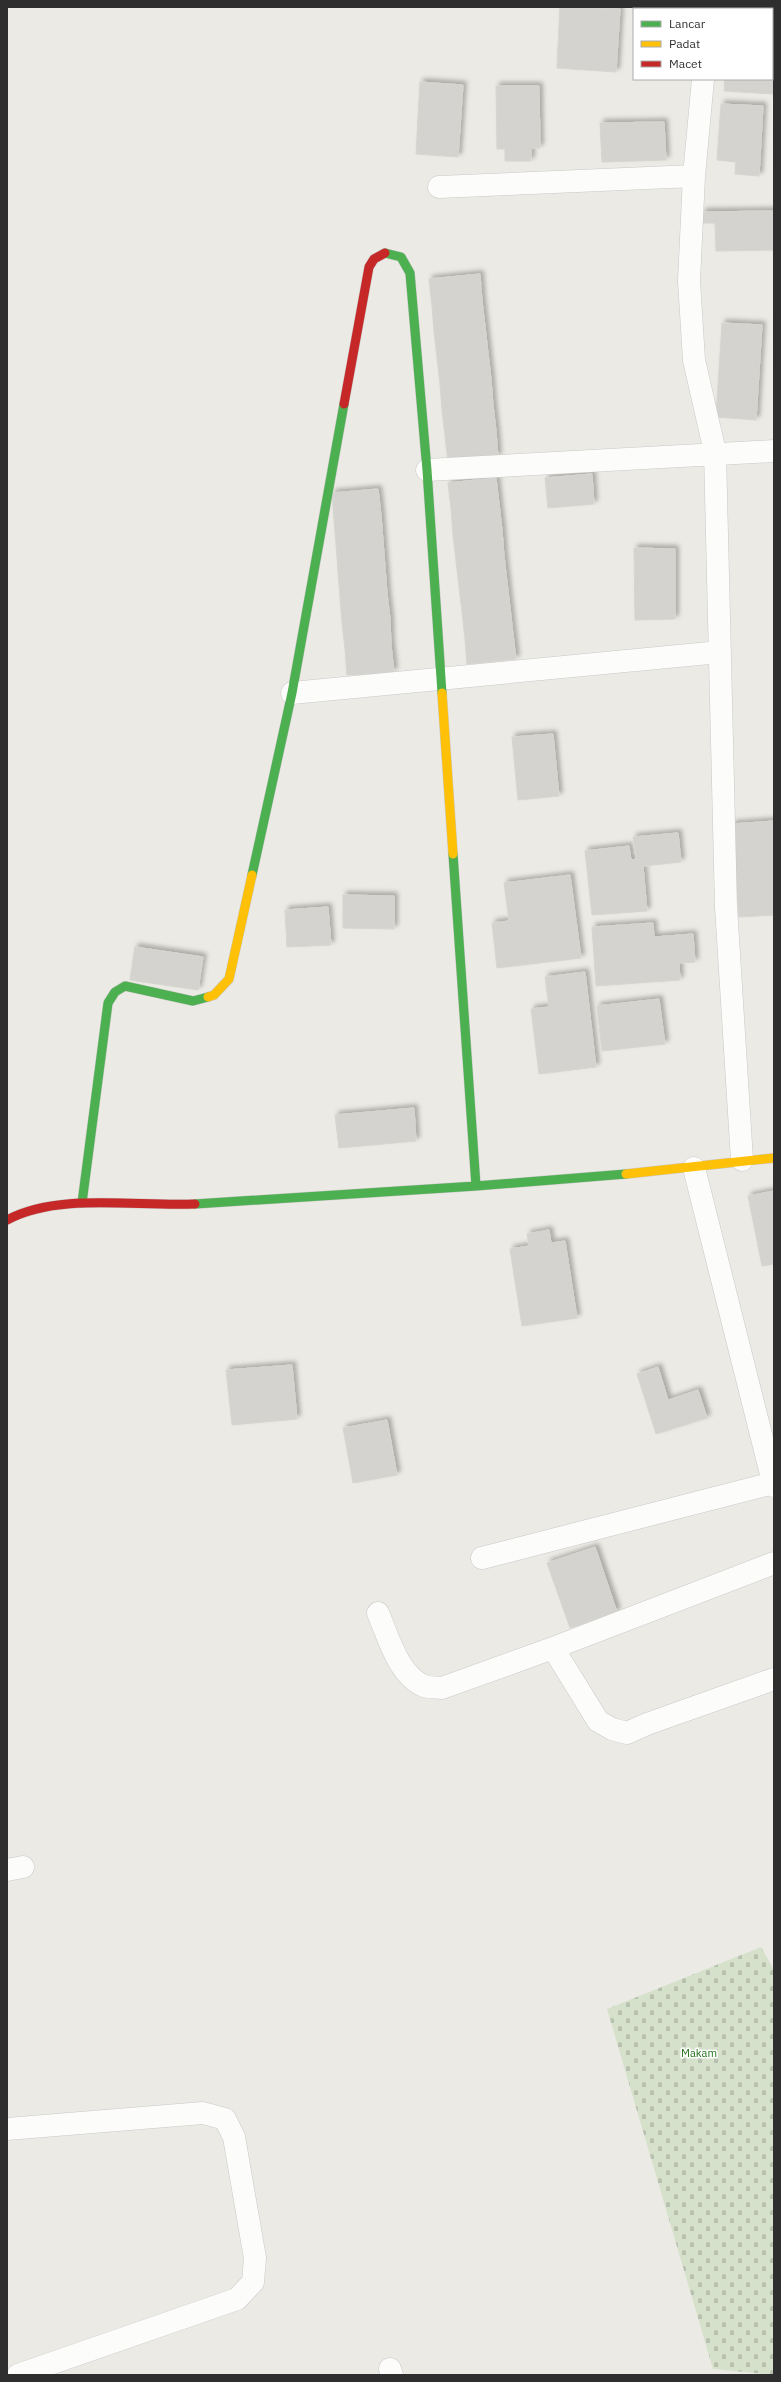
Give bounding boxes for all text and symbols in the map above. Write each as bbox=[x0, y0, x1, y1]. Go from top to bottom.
legend bbox=[633, 8, 773, 80]
text: Lancar bbox=[669, 16, 706, 31]
text: Padat bbox=[669, 36, 700, 51]
text: Macet bbox=[669, 56, 702, 71]
park label: Makam bbox=[681, 2046, 717, 2060]

